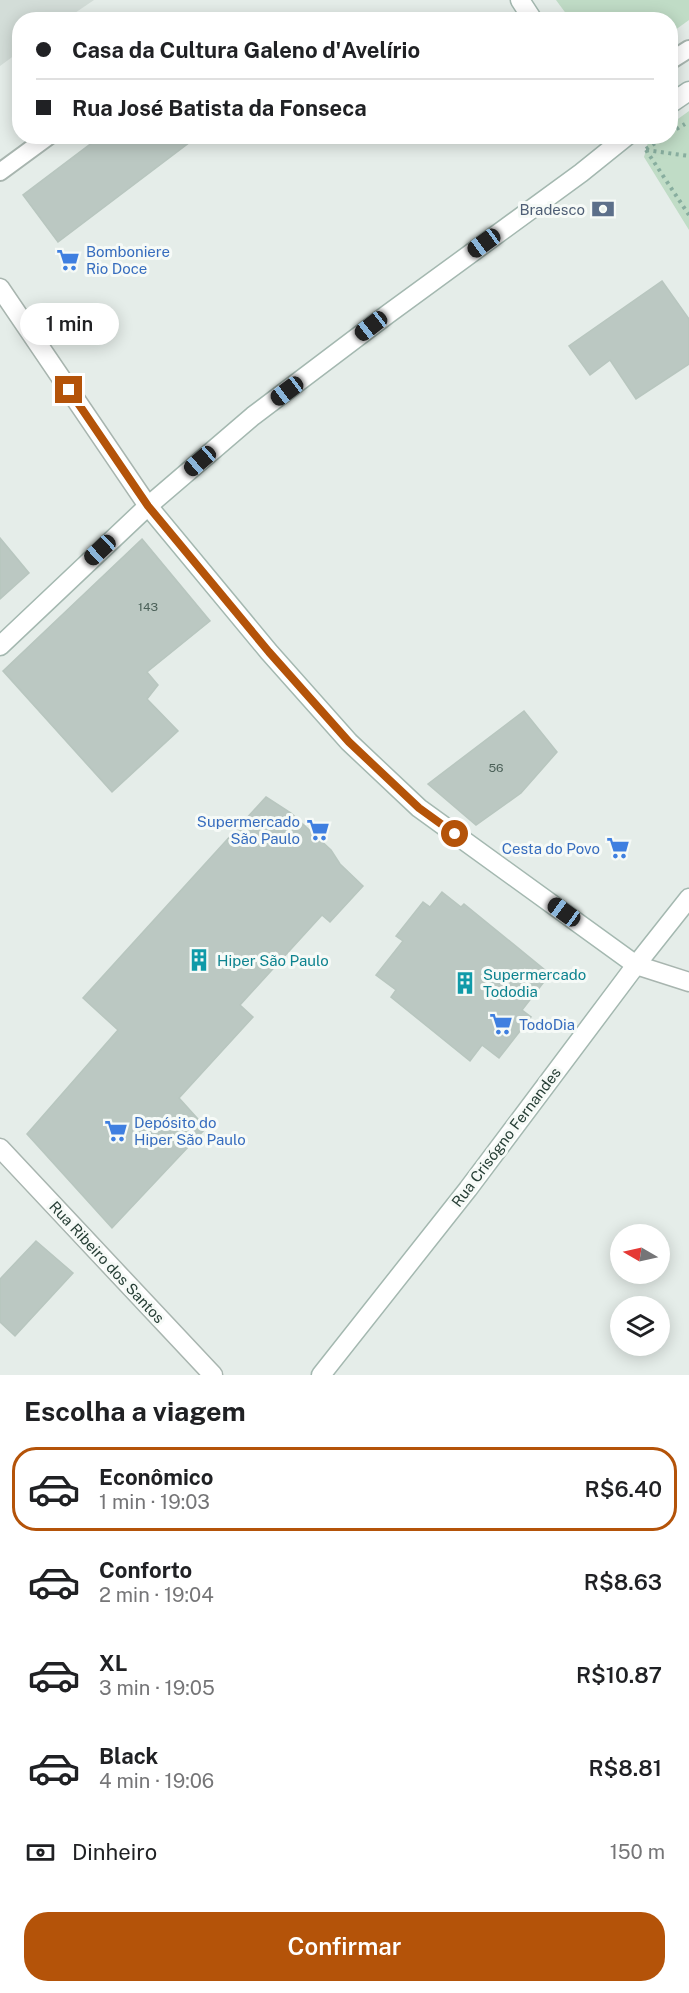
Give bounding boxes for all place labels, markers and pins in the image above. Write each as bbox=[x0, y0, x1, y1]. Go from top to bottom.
bank icon: Bradesco bbox=[590, 196, 616, 222]
place label: Bradesco bbox=[519, 201, 585, 218]
place label: Bomboniere Rio Doce bbox=[86, 243, 170, 277]
supermarket icon: Bomboniere Rio Doce bbox=[55, 247, 81, 273]
place label: Supermercado São Paulo bbox=[197, 813, 300, 847]
supermarket icon: Supermercado São Paulo bbox=[305, 817, 331, 843]
supermarket icon: Cesta do Povo bbox=[605, 835, 631, 861]
place label: Cesta do Povo bbox=[502, 840, 600, 857]
building icon: Hiper São Paulo bbox=[186, 947, 212, 973]
place label: Hiper São Paulo bbox=[217, 952, 329, 969]
place label: Supermercado Tododia bbox=[483, 966, 586, 1000]
building icon: Supermercado Tododia bbox=[452, 970, 478, 996]
supermarket icon: TodoDia bbox=[488, 1011, 514, 1037]
place label: TodoDia bbox=[519, 1016, 575, 1033]
place label: Depósito do Hiper São Paulo bbox=[134, 1114, 246, 1148]
supermarket icon: Depósito do Hiper São Paulo bbox=[103, 1118, 129, 1144]

